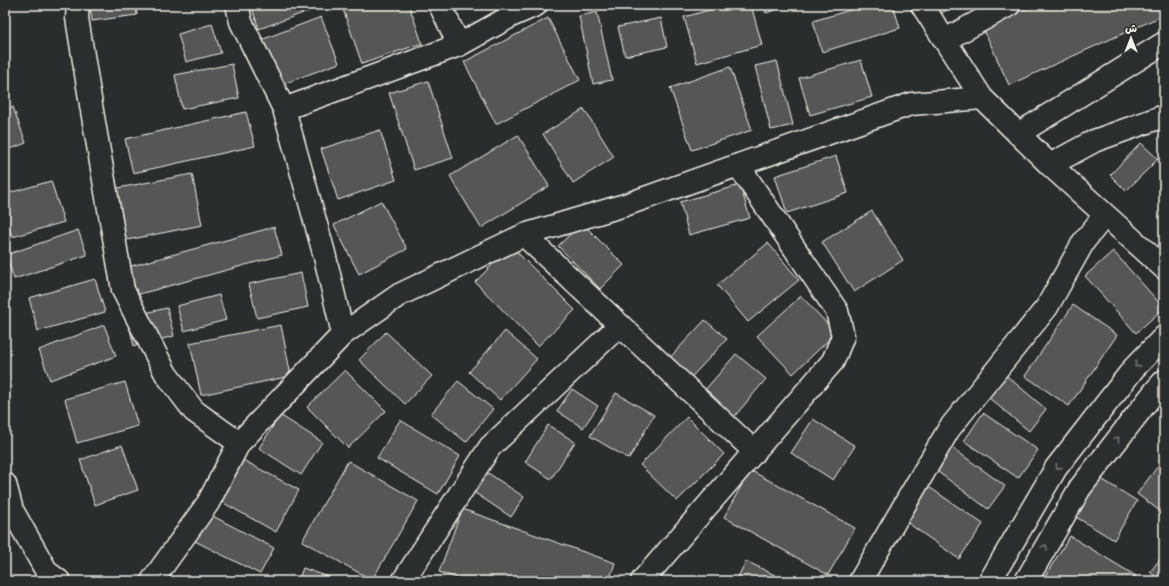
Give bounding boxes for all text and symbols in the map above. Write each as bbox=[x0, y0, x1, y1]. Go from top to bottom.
north arrow bbox=[1111, 18, 1151, 58]
text: ش bbox=[1125, 21, 1137, 36]
one-way arrow bbox=[1135, 360, 1142, 367]
one-way arrow bbox=[1113, 437, 1120, 444]
one-way arrow bbox=[1056, 463, 1063, 470]
one-way arrow bbox=[1041, 544, 1048, 551]

